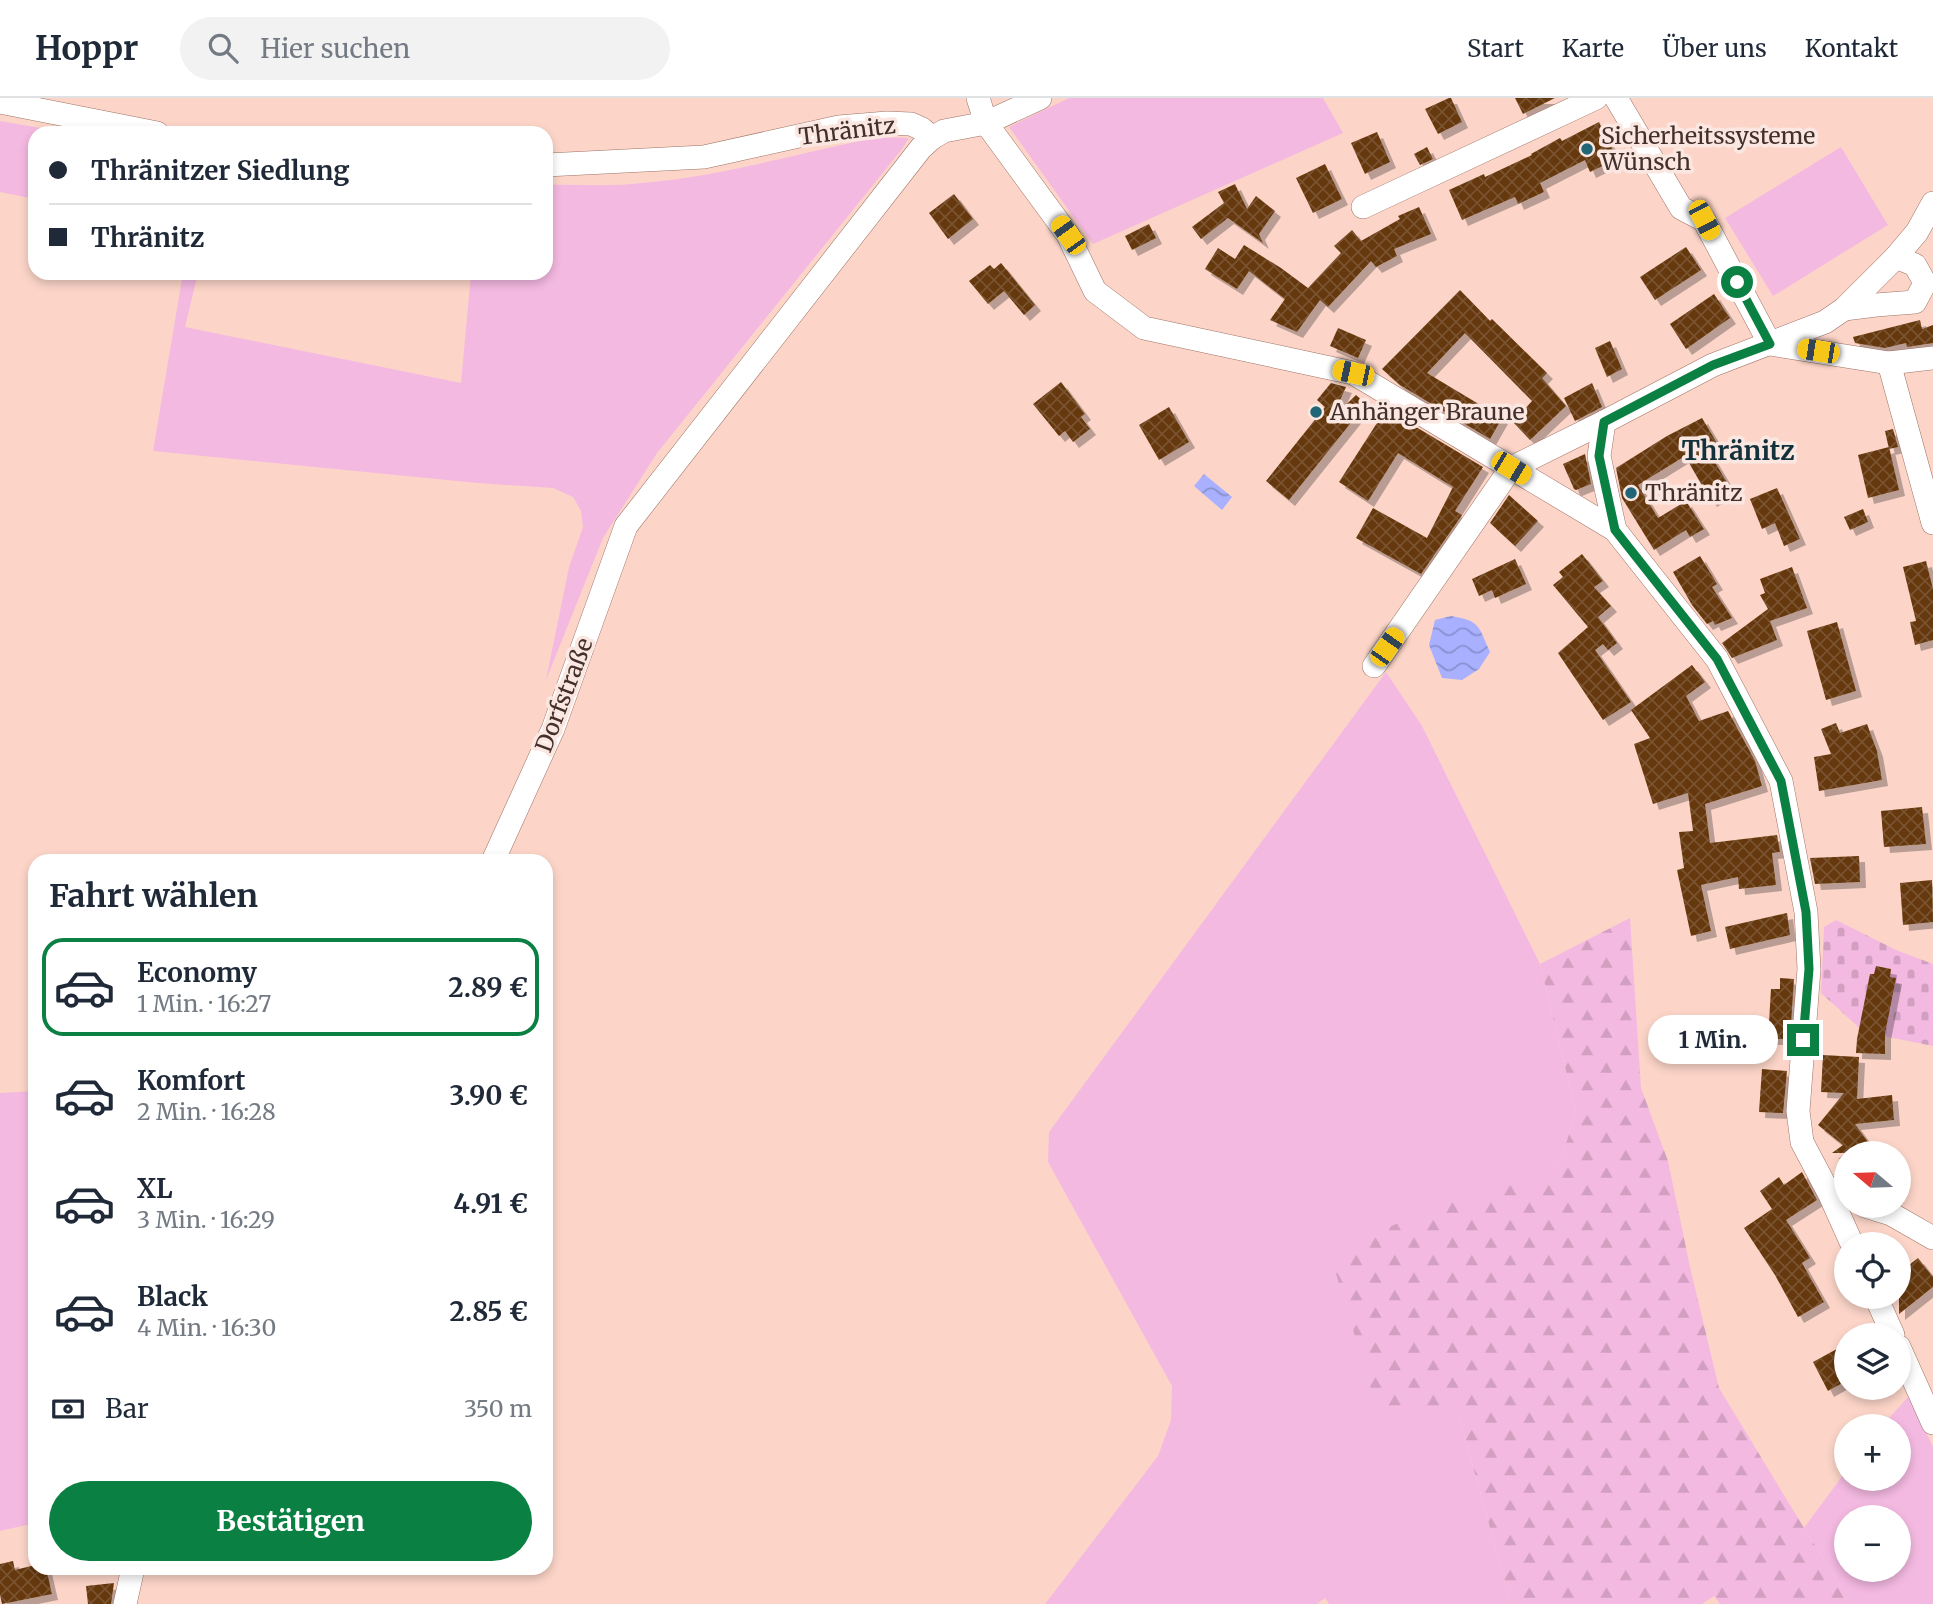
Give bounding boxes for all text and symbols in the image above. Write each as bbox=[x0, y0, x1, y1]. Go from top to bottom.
search box bbox=[180, 17, 670, 80]
text: Hoppr bbox=[35, 28, 138, 69]
icon: search bbox=[204, 29, 242, 67]
text: Hier suchen bbox=[260, 32, 410, 65]
text: Start bbox=[1467, 33, 1524, 64]
text: Karte bbox=[1562, 33, 1624, 64]
text: Über uns bbox=[1662, 33, 1767, 64]
text: Kontakt bbox=[1805, 33, 1898, 64]
street label: Thränitz bbox=[797, 110, 897, 151]
place label: Sicherheitssysteme Wünsch bbox=[1600, 121, 1815, 176]
marker: Sicherheitssysteme Wünsch bbox=[1579, 141, 1595, 157]
text: Thränitzer Siedlung bbox=[91, 154, 349, 187]
car bbox=[1685, 197, 1724, 243]
car bbox=[1048, 212, 1089, 258]
text: Thränitz bbox=[91, 221, 204, 254]
route start bbox=[1721, 266, 1753, 298]
car bbox=[1796, 337, 1841, 365]
car bbox=[1331, 358, 1376, 388]
place label: Anhänger Braune bbox=[1329, 397, 1525, 426]
marker: Anhänger Braune bbox=[1308, 404, 1324, 420]
district label: Thränitz bbox=[1681, 434, 1795, 467]
car bbox=[1488, 448, 1535, 488]
place label: Thränitz bbox=[1645, 478, 1742, 507]
marker: Thränitz bbox=[1623, 485, 1639, 501]
car bbox=[1367, 624, 1408, 670]
street label: Dorfstraße bbox=[528, 634, 599, 756]
text: Fahrt wählen bbox=[49, 876, 258, 916]
icon: car bbox=[53, 956, 116, 1019]
text: Economy bbox=[137, 956, 257, 989]
text: 2.89 € bbox=[448, 971, 528, 1004]
text: 1 Min. · 16:27 bbox=[137, 989, 271, 1018]
callout: 1 Min. bbox=[1649, 1016, 1778, 1065]
route end bbox=[1787, 1024, 1819, 1056]
text: 1 Min. bbox=[1679, 1025, 1747, 1054]
icon: car bbox=[53, 1064, 116, 1127]
text: Komfort bbox=[137, 1064, 246, 1097]
text: 3.90 € bbox=[449, 1079, 528, 1112]
text: 2 Min. · 16:28 bbox=[137, 1097, 276, 1126]
north arrow bbox=[1834, 1141, 1911, 1218]
map controls bbox=[1834, 1141, 1911, 1582]
icon: car bbox=[53, 1172, 116, 1235]
text: XL bbox=[137, 1172, 173, 1205]
text: 4.91 € bbox=[453, 1187, 528, 1220]
text: 3 Min. · 16:29 bbox=[137, 1205, 275, 1234]
button: locate bbox=[1834, 1232, 1911, 1309]
icon: car bbox=[53, 1280, 116, 1343]
text: Black bbox=[137, 1280, 208, 1313]
text: 2.85 € bbox=[450, 1295, 528, 1328]
text: 4 Min. · 16:30 bbox=[137, 1313, 276, 1342]
button: layers bbox=[1834, 1323, 1911, 1400]
icon: cash bbox=[49, 1390, 87, 1428]
text: Bar bbox=[105, 1392, 149, 1425]
text: 350 m bbox=[464, 1394, 532, 1423]
button: + bbox=[1834, 1414, 1911, 1491]
button: Bestätigen bbox=[49, 1481, 532, 1561]
button: − bbox=[1834, 1505, 1911, 1582]

